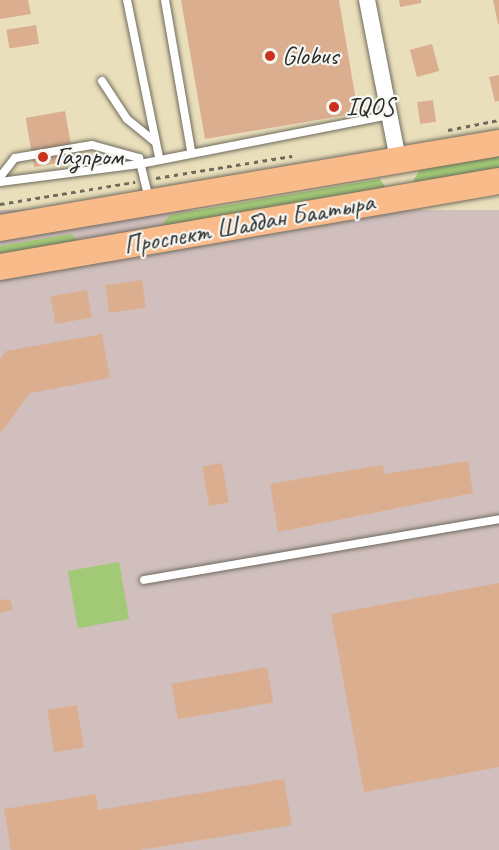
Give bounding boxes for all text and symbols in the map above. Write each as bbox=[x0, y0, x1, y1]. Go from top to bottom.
place label: Globus bbox=[282, 40, 338, 72]
marker: Globus bbox=[263, 49, 277, 63]
place label: IQOS bbox=[346, 91, 394, 123]
marker: IQOS bbox=[327, 100, 341, 114]
place label: Газпром bbox=[55, 141, 123, 173]
marker: Газпром bbox=[36, 150, 50, 164]
street label: Проспект Шабдан Баатыра bbox=[122, 187, 376, 261]

